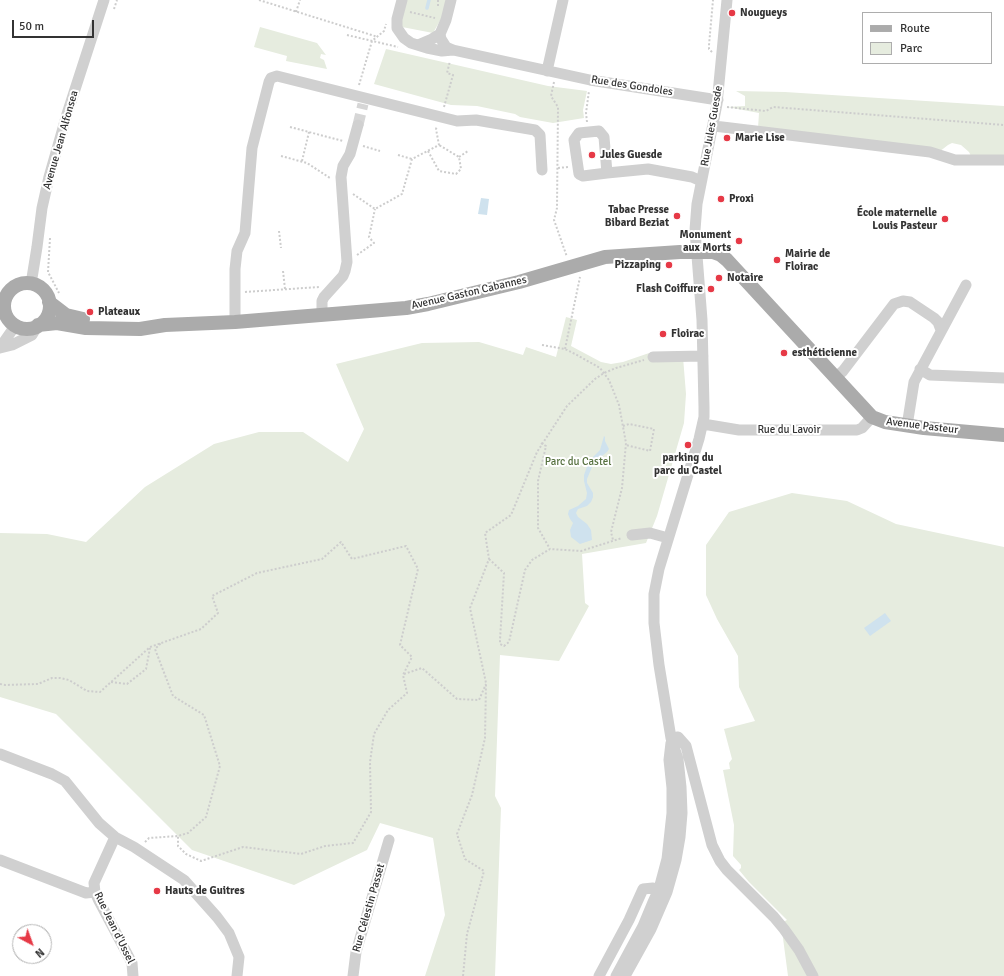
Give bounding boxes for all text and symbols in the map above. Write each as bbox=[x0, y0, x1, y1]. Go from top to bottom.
place label: Nougueys bbox=[740, 6, 787, 20]
marker: Nougueys bbox=[727, 8, 737, 18]
scale bar bbox=[14, 12, 96, 38]
legend bbox=[862, 12, 992, 64]
text: 50 m bbox=[19, 19, 44, 34]
text: Route bbox=[900, 21, 930, 36]
text: Parc bbox=[900, 41, 922, 56]
street label: Rue des Gondoles bbox=[590, 73, 674, 99]
street label: Rue Jules Guesde bbox=[698, 85, 726, 167]
street label: Avenue Jean Alfonsea bbox=[41, 89, 81, 191]
place label: Marie Lise bbox=[735, 131, 785, 145]
marker: Marie Lise bbox=[722, 133, 732, 143]
place label: Jules Guesde bbox=[600, 148, 662, 162]
marker: Jules Guesde bbox=[587, 150, 597, 160]
place label: Proxi bbox=[729, 192, 754, 206]
marker: Proxi bbox=[716, 194, 726, 204]
place label: Tabac Presse Bibard Beziat bbox=[605, 203, 669, 229]
place label: École maternelle Louis Pasteur bbox=[857, 206, 937, 232]
marker: Tabac Presse Bibard Beziat bbox=[672, 211, 682, 221]
marker: École maternelle Louis Pasteur bbox=[940, 214, 950, 224]
place label: Monument aux Morts bbox=[680, 228, 731, 254]
marker: Monument aux Morts bbox=[734, 236, 744, 246]
place label: Mairie de Floirac bbox=[785, 247, 830, 273]
marker: Mairie de Floirac bbox=[772, 255, 782, 265]
place label: Pizzaping bbox=[615, 258, 661, 272]
marker: Pizzaping bbox=[664, 260, 674, 270]
place label: Notaire bbox=[727, 271, 763, 285]
street label: Avenue Gaston Cabannes bbox=[410, 273, 528, 313]
marker: Notaire bbox=[714, 273, 724, 283]
place label: Flash Coiffure bbox=[636, 282, 703, 296]
marker: Flash Coiffure bbox=[706, 284, 716, 294]
place label: Plateaux bbox=[98, 305, 140, 319]
marker: Plateaux bbox=[85, 307, 95, 317]
place label: Floirac bbox=[671, 327, 704, 341]
marker: Floirac bbox=[658, 329, 668, 339]
place label: esthéticienne bbox=[792, 346, 857, 360]
marker: esthéticienne bbox=[779, 348, 789, 358]
street label: Avenue Pasteur bbox=[885, 415, 959, 437]
street label: Rue du Lavoir bbox=[757, 423, 821, 437]
marker: parking du parc du Castel bbox=[683, 440, 693, 450]
place label: parking du parc du Castel bbox=[654, 451, 722, 477]
park label: Parc du Castel bbox=[545, 455, 611, 469]
street label: Rue Célestin Passet bbox=[350, 862, 388, 954]
place label: Hauts de Guitres bbox=[165, 884, 245, 898]
marker: Hauts de Guitres bbox=[152, 886, 162, 896]
street label: Rue Jean d'Ussel bbox=[91, 890, 137, 966]
north arrow bbox=[12, 924, 52, 964]
text: N bbox=[32, 945, 47, 960]

